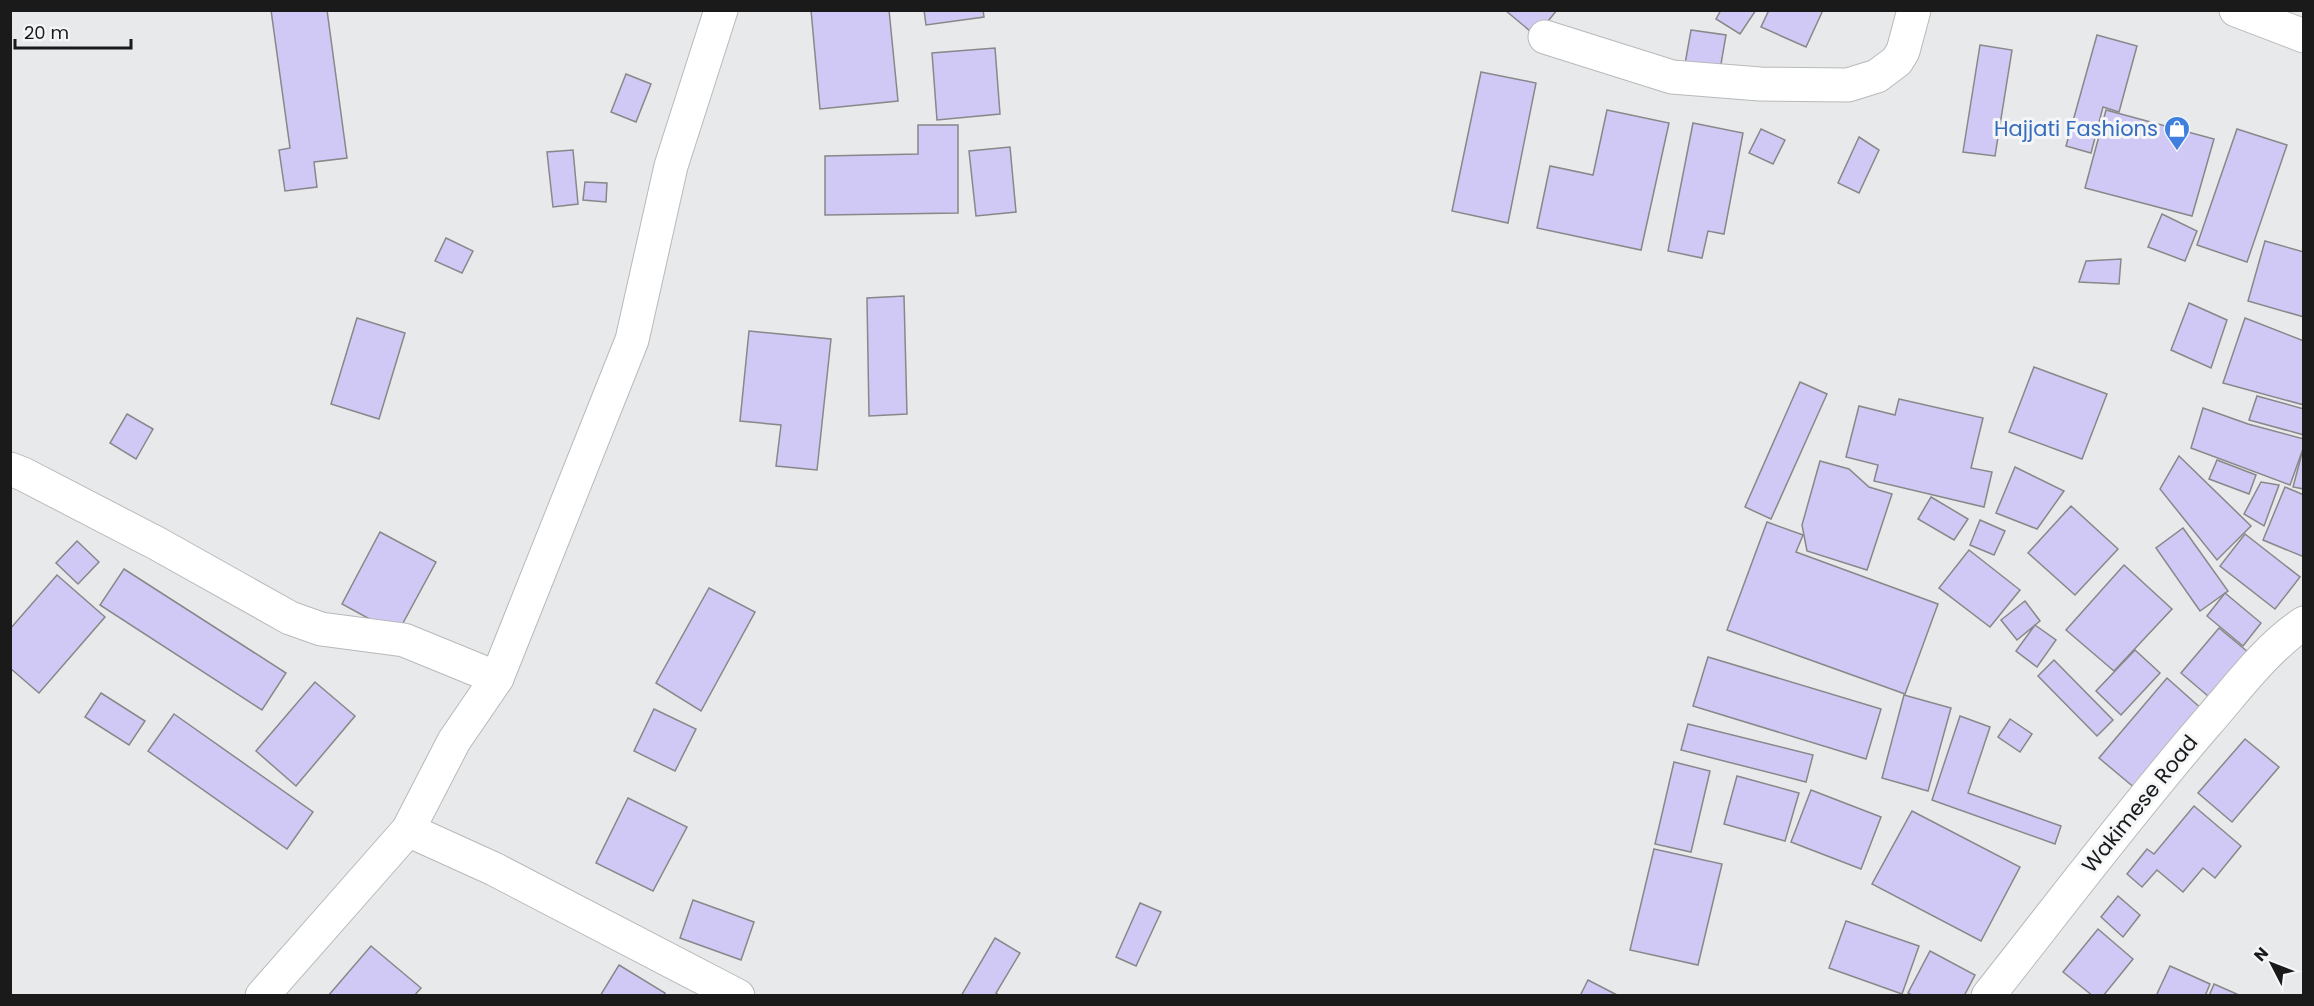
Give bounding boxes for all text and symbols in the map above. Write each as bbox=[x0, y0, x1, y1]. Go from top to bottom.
scale bar bbox=[15, 12, 130, 50]
text: 20 m bbox=[24, 20, 69, 45]
place label: Hajjati Fashions bbox=[1994, 114, 2158, 143]
shop icon: Hajjati Fashions bbox=[2162, 114, 2192, 152]
street label: Wakimese Road bbox=[2075, 729, 2204, 879]
north arrow bbox=[2242, 934, 2302, 994]
text: N bbox=[2249, 942, 2274, 966]

